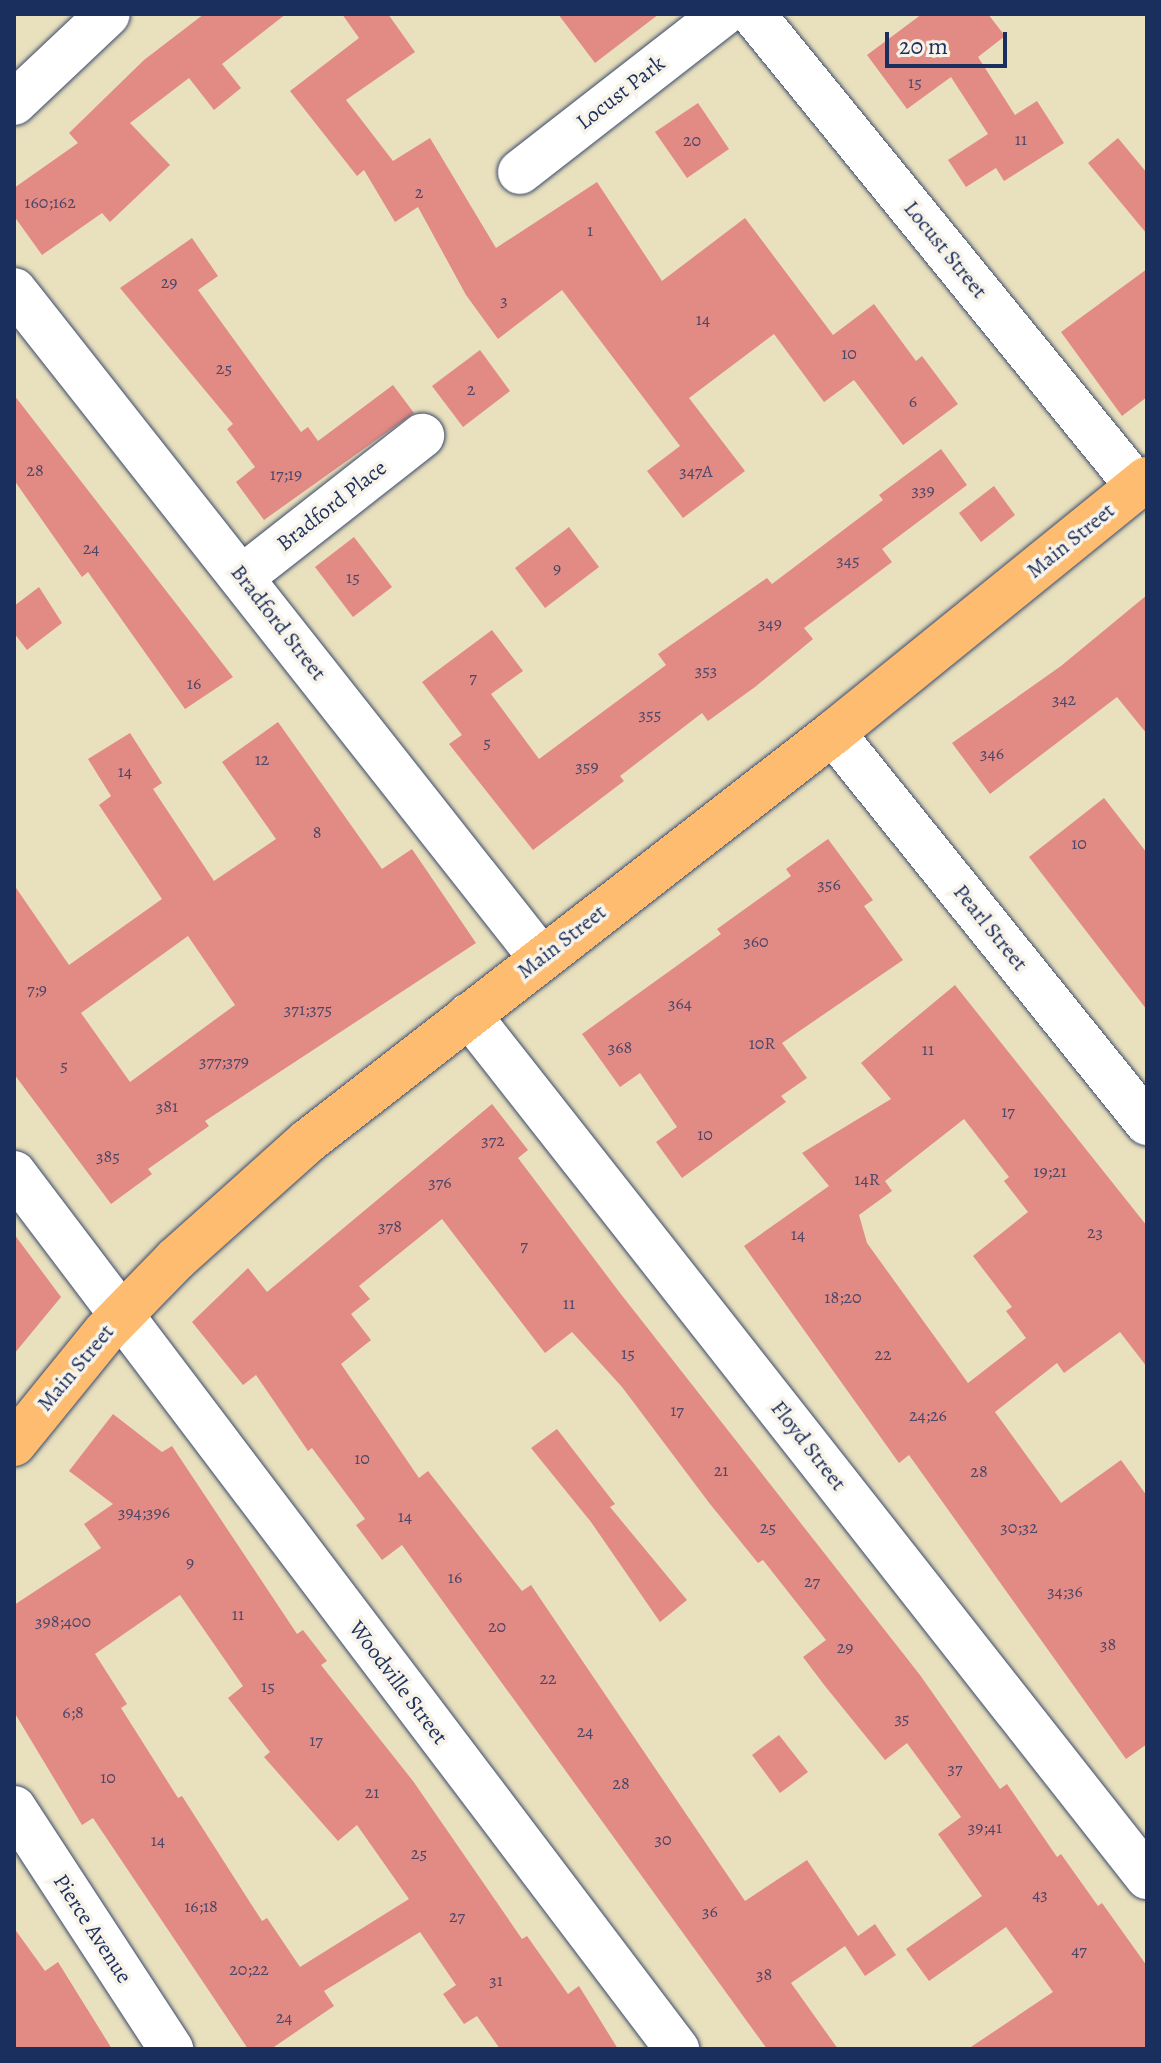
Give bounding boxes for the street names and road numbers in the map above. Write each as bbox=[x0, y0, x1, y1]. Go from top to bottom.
street label: Locust Park bbox=[571, 50, 671, 136]
street label: Locust Street bbox=[898, 196, 992, 304]
street label: Bradford Place bbox=[272, 455, 392, 557]
street label: Main Street bbox=[1022, 498, 1120, 584]
street label: Bradford Street bbox=[225, 560, 331, 686]
street label: Pearl Street bbox=[947, 879, 1033, 977]
street label: Main Street bbox=[512, 899, 612, 985]
street label: Main Street bbox=[32, 1319, 120, 1417]
street label: Floyd Street bbox=[765, 1396, 851, 1496]
street label: Woodville Street bbox=[343, 1616, 453, 1750]
street label: Pierce Avenue bbox=[47, 1869, 137, 1989]

